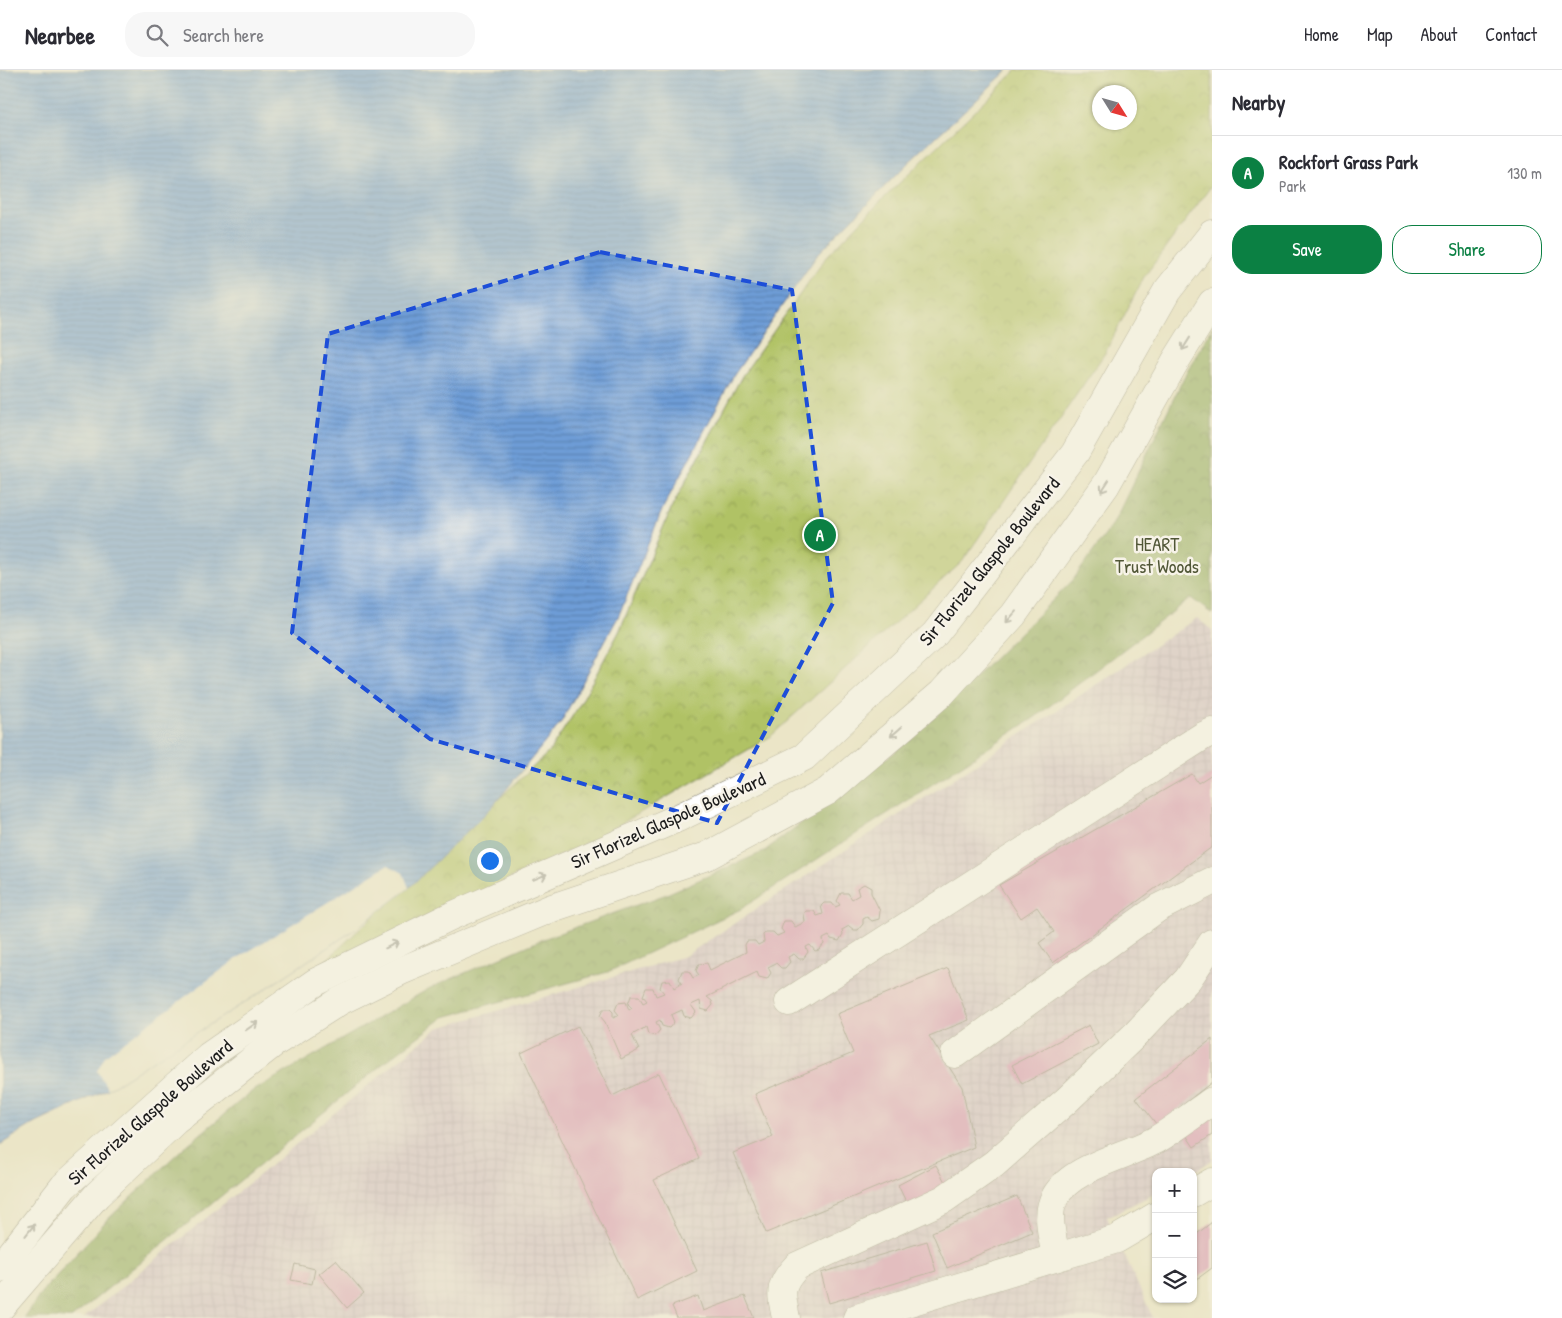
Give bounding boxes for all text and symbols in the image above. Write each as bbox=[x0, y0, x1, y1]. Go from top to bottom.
search box bbox=[125, 12, 475, 57]
text: Nearbee bbox=[25, 19, 95, 51]
icon: search bbox=[143, 21, 171, 49]
text: Search here bbox=[183, 22, 264, 48]
text: Home bbox=[1304, 22, 1339, 47]
text: Map bbox=[1367, 22, 1392, 47]
text: About bbox=[1420, 22, 1457, 47]
text: Contact bbox=[1485, 22, 1537, 47]
north arrow bbox=[1092, 85, 1137, 130]
text: Nearby bbox=[1232, 88, 1285, 117]
text: Rockfort Grass Park bbox=[1279, 149, 1418, 175]
text: A bbox=[1244, 162, 1252, 184]
text: 130 m bbox=[1507, 162, 1542, 184]
text: Park bbox=[1279, 175, 1306, 197]
button: Save bbox=[1232, 225, 1382, 274]
button: Share bbox=[1392, 225, 1542, 274]
one-way arrow bbox=[1181, 337, 1191, 351]
street label: Sir Florizel Glaspole Boulevard bbox=[913, 471, 1066, 651]
one-way arrow bbox=[1100, 478, 1110, 492]
pin: A bbox=[804, 516, 836, 554]
park label: HEART Trust Woods bbox=[1115, 531, 1199, 579]
one-way arrow bbox=[1005, 611, 1016, 624]
one-way arrow bbox=[890, 727, 903, 738]
street label: Sir Florizel Glaspole Boulevard bbox=[567, 765, 770, 875]
your location bbox=[477, 848, 503, 874]
one-way arrow bbox=[532, 872, 547, 882]
one-way arrow bbox=[384, 939, 399, 949]
one-way arrow bbox=[245, 1021, 259, 1031]
street label: Sir Florizel Glaspole Boulevard bbox=[62, 1033, 238, 1191]
map controls bbox=[1152, 1168, 1197, 1303]
button: + bbox=[1152, 1168, 1197, 1213]
button: − bbox=[1152, 1213, 1197, 1258]
one-way arrow bbox=[25, 1223, 36, 1236]
button: layers bbox=[1152, 1258, 1197, 1303]

